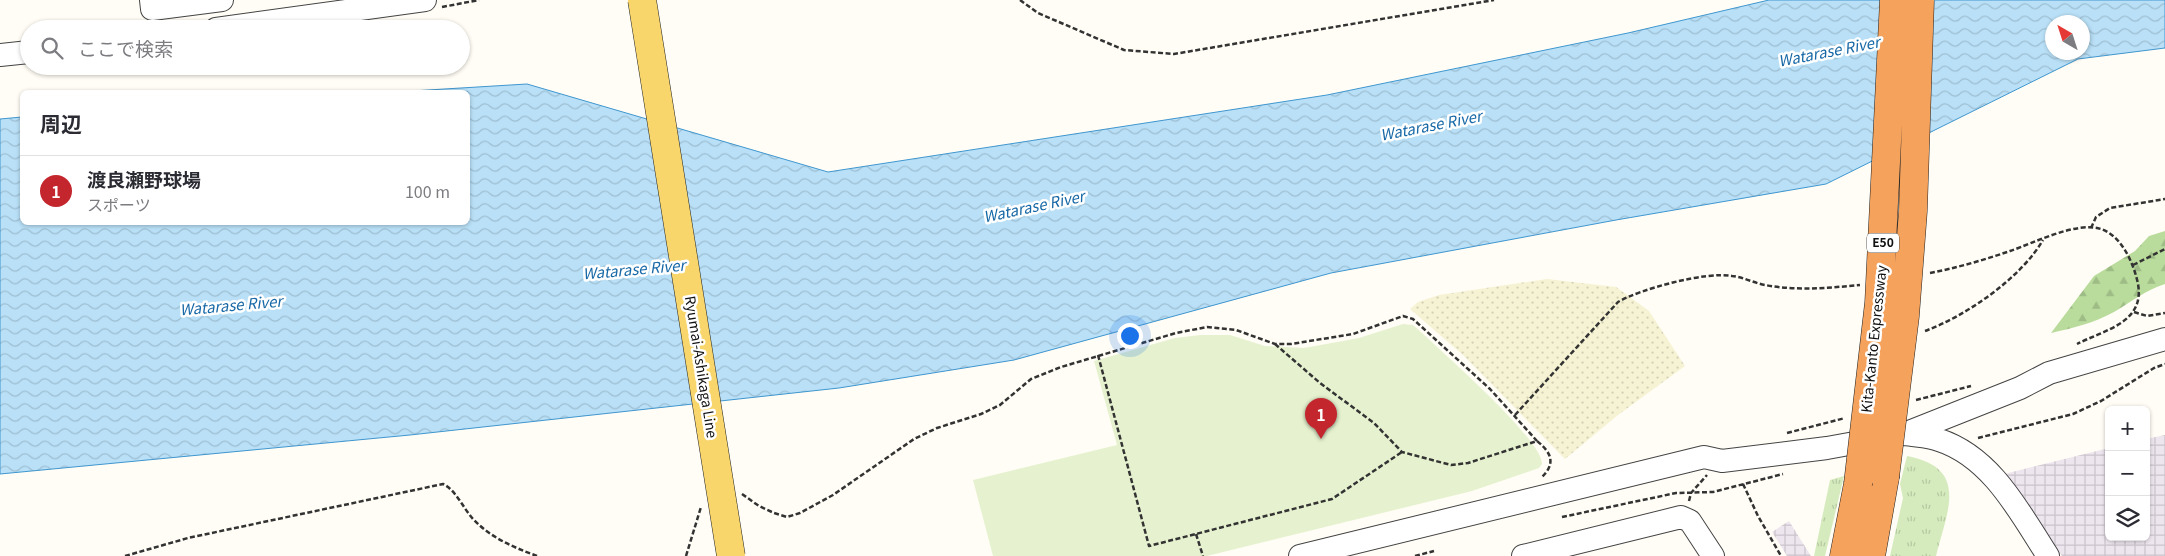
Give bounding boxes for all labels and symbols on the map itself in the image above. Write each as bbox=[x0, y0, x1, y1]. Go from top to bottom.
north arrow bbox=[2045, 15, 2090, 60]
water label: Watarase River bbox=[1776, 30, 1883, 71]
water label: Watarase River bbox=[1378, 104, 1485, 145]
water label: Watarase River bbox=[981, 184, 1088, 226]
road number: E50 bbox=[1867, 234, 1899, 252]
water label: Watarase River bbox=[582, 253, 688, 283]
street label: Kita-Kanto Expressway bbox=[1855, 263, 1891, 414]
water label: Watarase River bbox=[179, 289, 285, 319]
street label: Ryumai-Ashikaga Line bbox=[681, 294, 723, 440]
your location bbox=[1117, 323, 1143, 349]
pin: 1 bbox=[1305, 398, 1337, 439]

